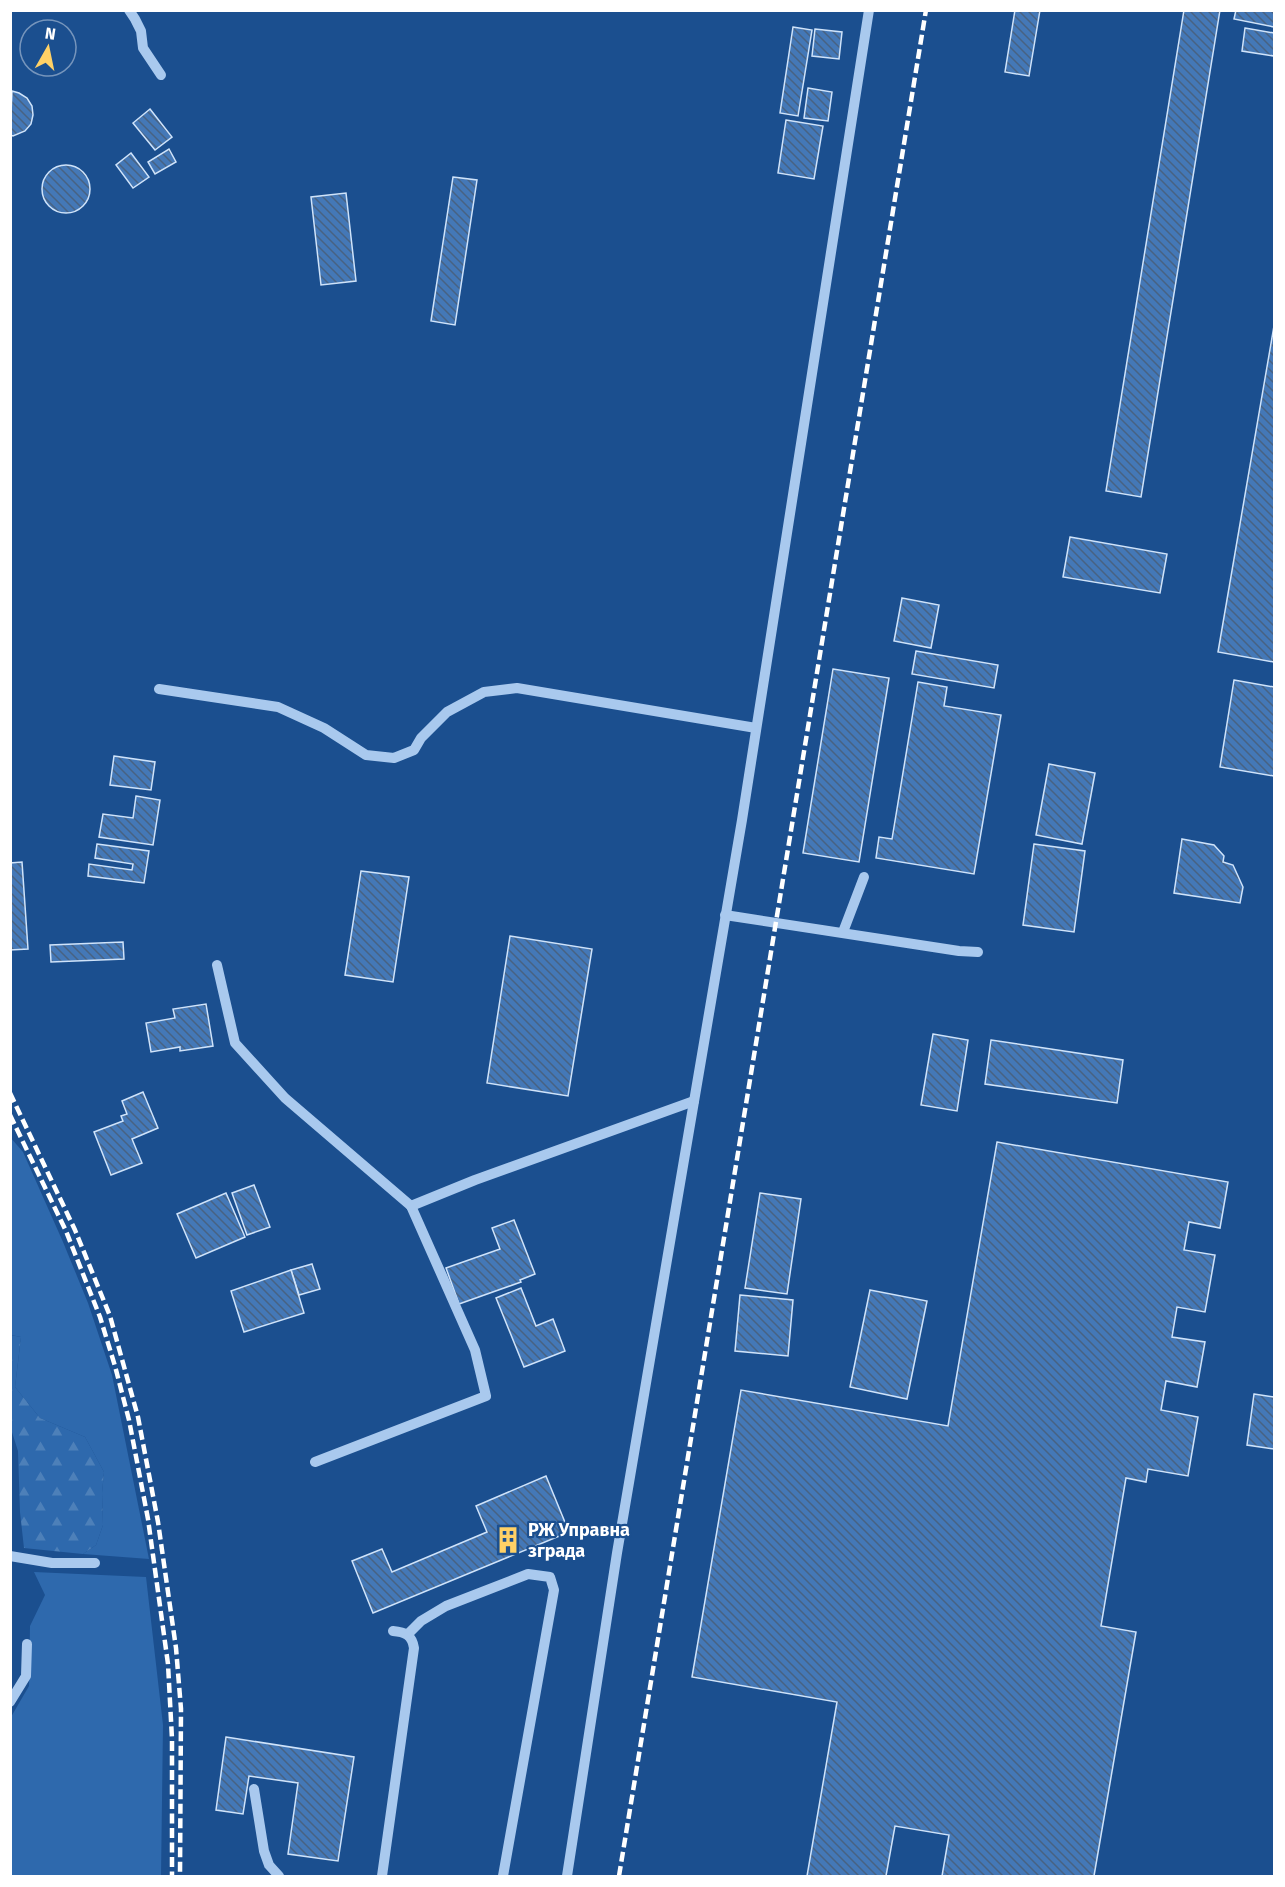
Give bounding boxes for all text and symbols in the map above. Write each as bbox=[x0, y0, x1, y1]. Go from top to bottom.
north arrow bbox=[18, 18, 78, 78]
text: N bbox=[44, 23, 57, 44]
place label: РЖ Управна зграда bbox=[528, 1519, 630, 1562]
building icon: РЖ Управна зграда bbox=[493, 1525, 523, 1555]

